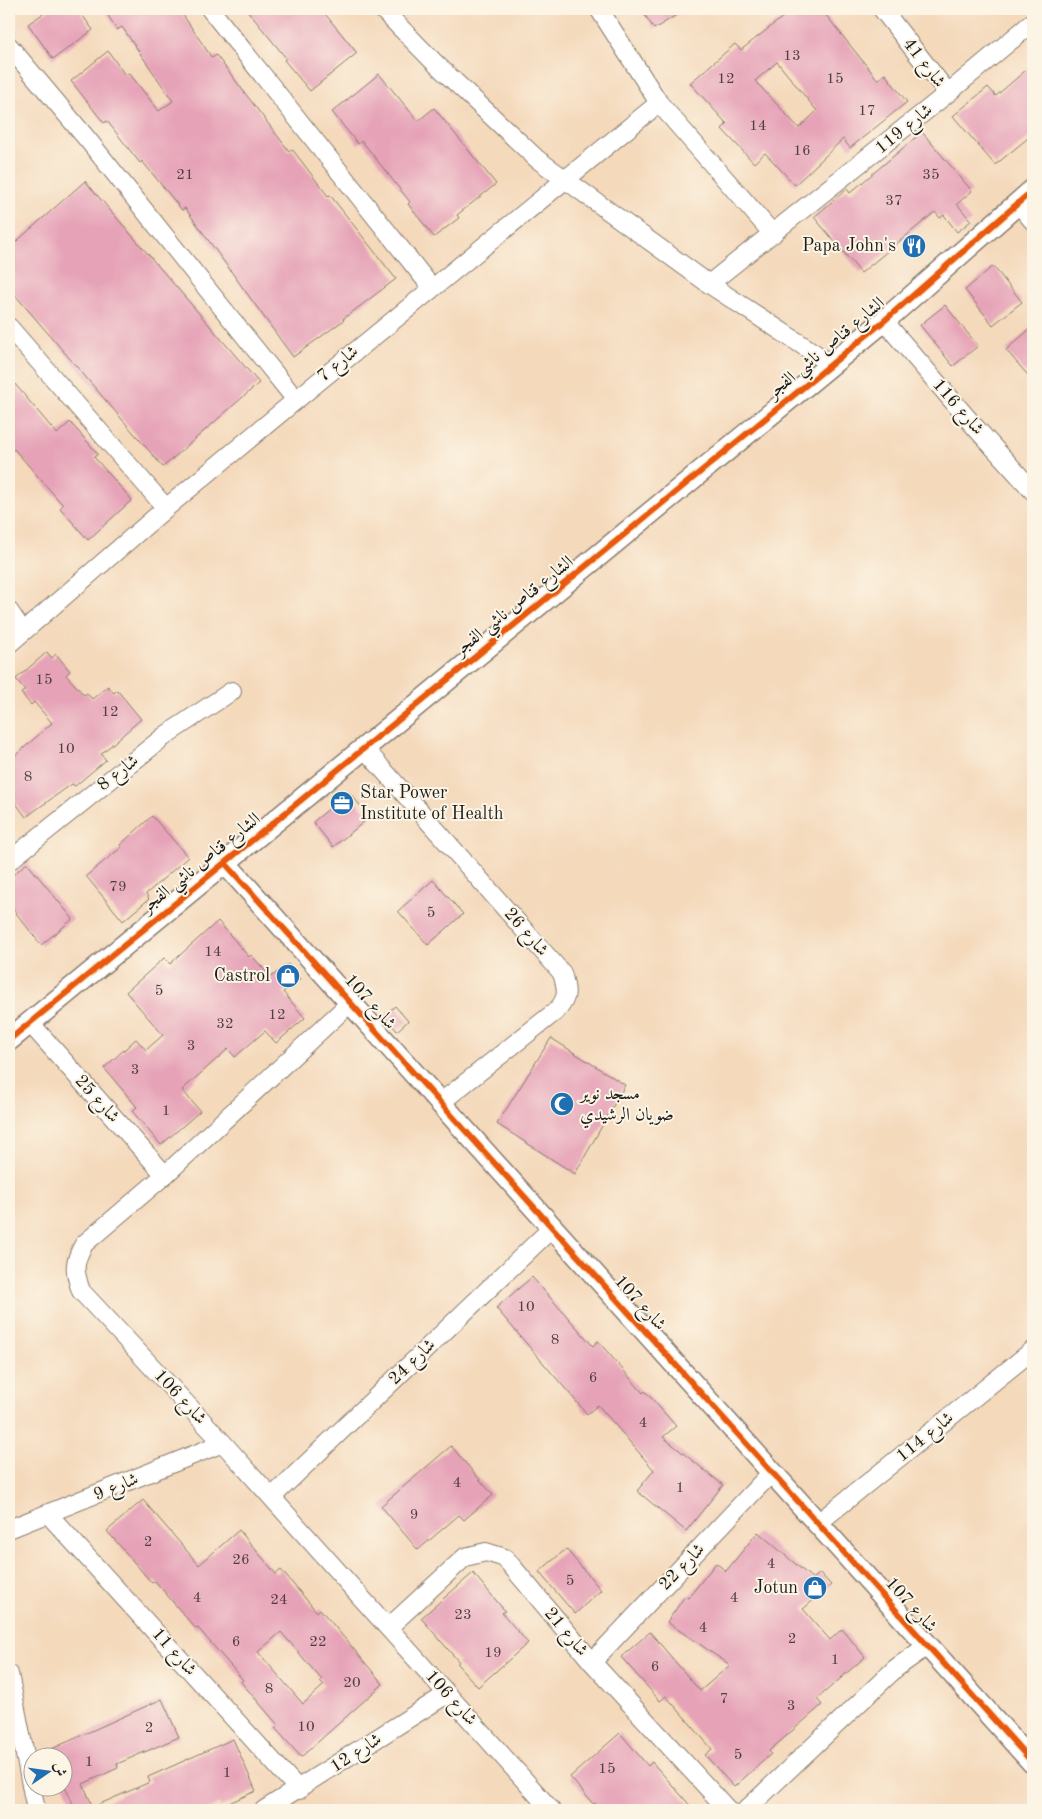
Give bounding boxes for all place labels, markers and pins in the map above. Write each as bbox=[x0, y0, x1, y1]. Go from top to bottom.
restaurant icon: Papa John's bbox=[901, 233, 927, 259]
place label: Papa John's bbox=[802, 237, 896, 255]
place label: Star Power Institute of Health bbox=[360, 784, 504, 823]
office icon: Star Power Institute of Health bbox=[329, 790, 355, 816]
shop icon: Castrol bbox=[275, 963, 301, 989]
place label: Castrol bbox=[214, 967, 270, 985]
place label: مسجد نوير ضويان الرشيدي bbox=[578, 1085, 674, 1129]
mosque icon: مسجد نوير ضويان الرشيدي bbox=[549, 1091, 575, 1117]
shop icon: Jotun bbox=[802, 1575, 828, 1601]
place label: Jotun bbox=[754, 1579, 798, 1597]

